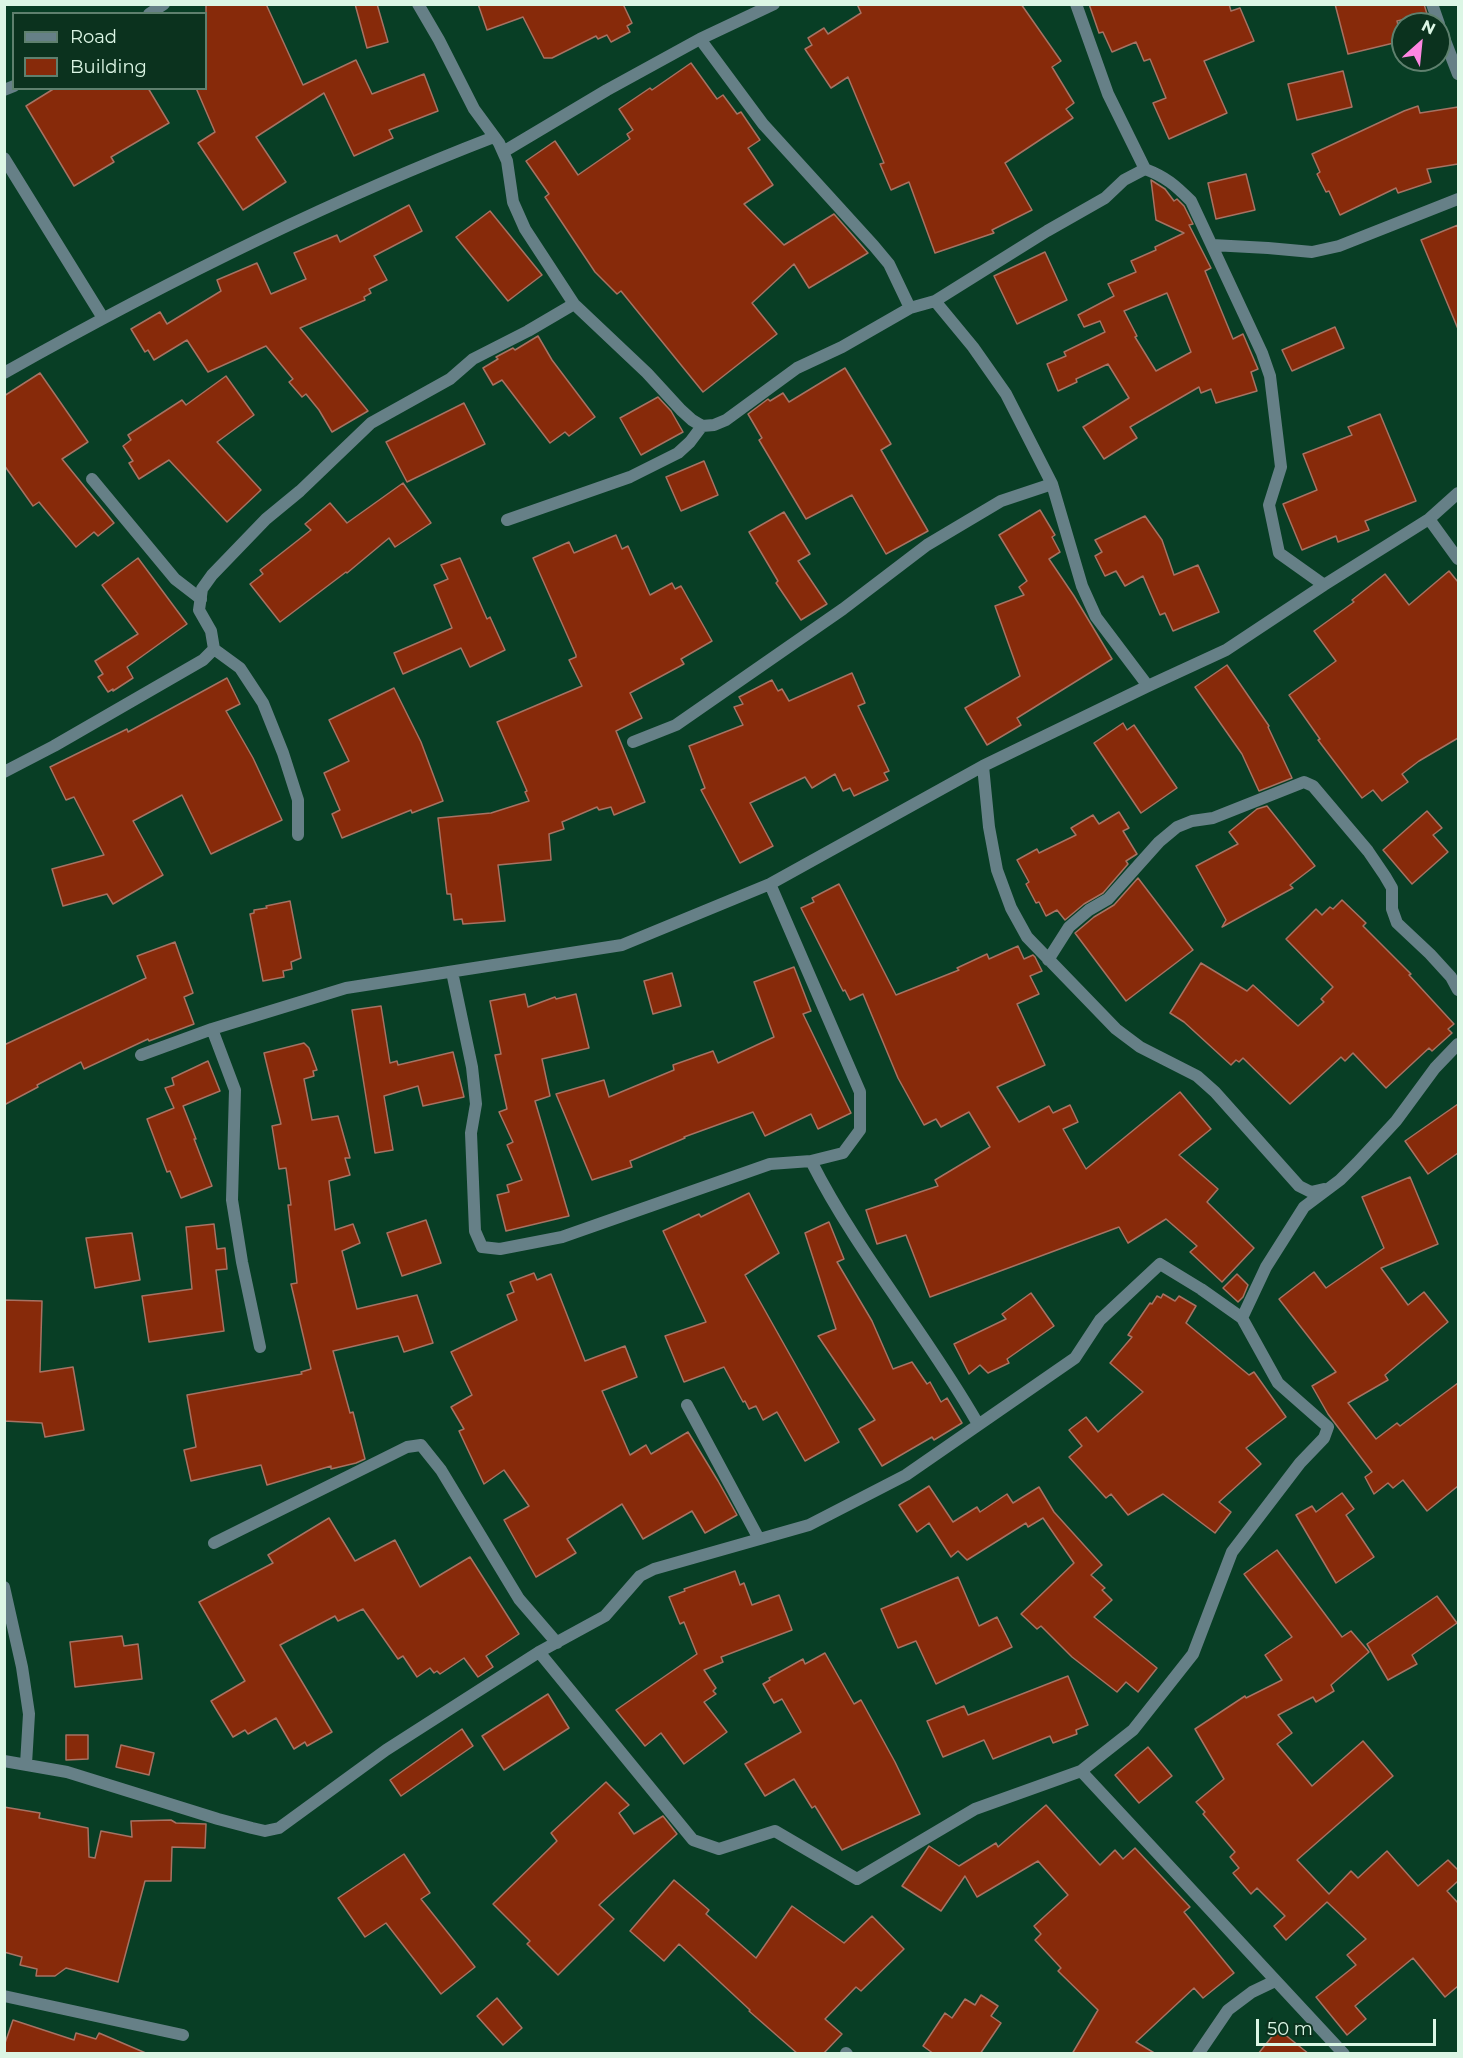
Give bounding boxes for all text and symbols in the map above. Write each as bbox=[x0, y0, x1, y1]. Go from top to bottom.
legend bbox=[12, 12, 207, 90]
north arrow bbox=[1391, 12, 1451, 72]
text: N bbox=[1418, 16, 1439, 39]
text: Road bbox=[70, 26, 117, 48]
text: Building bbox=[70, 56, 147, 78]
scale bar bbox=[1259, 2007, 1439, 2045]
text: 50 m bbox=[1267, 2018, 1313, 2040]

